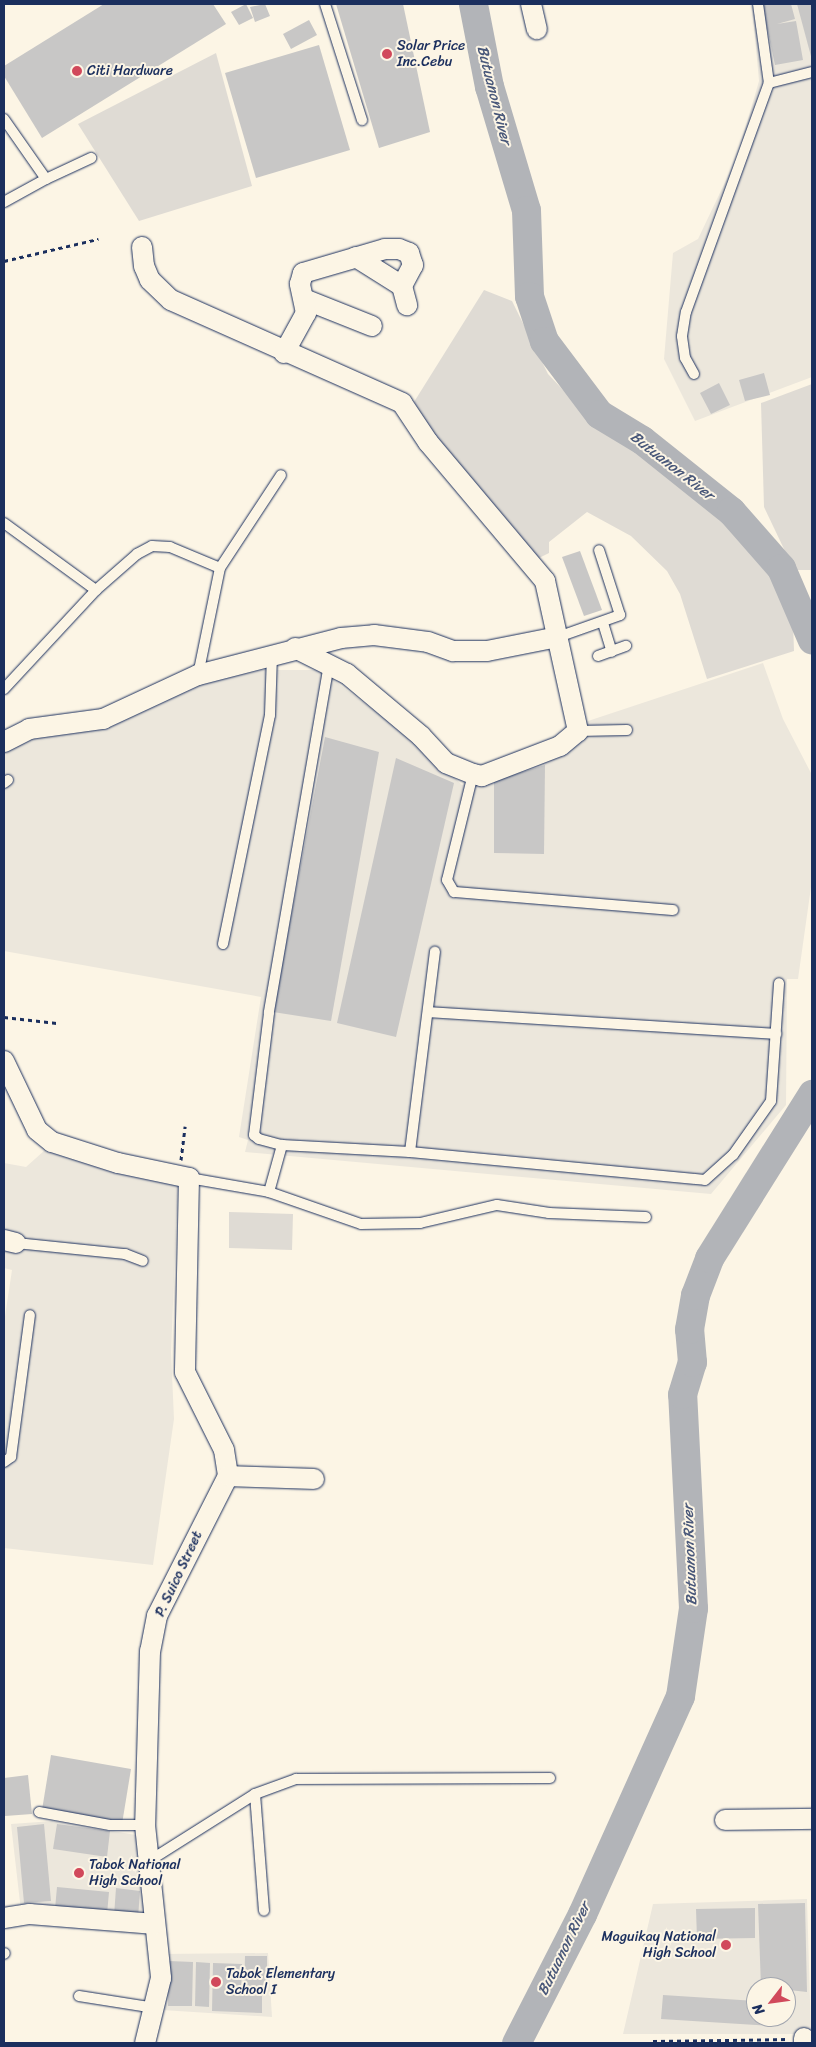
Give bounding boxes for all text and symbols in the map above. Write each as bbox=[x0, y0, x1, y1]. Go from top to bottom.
place label: Solar Price Inc.Cebu bbox=[397, 38, 466, 70]
water label: Butuanon River bbox=[473, 44, 515, 146]
marker: Solar Price Inc.Cebu bbox=[381, 48, 393, 60]
place label: Citi Hardware bbox=[87, 63, 172, 79]
marker: Citi Hardware bbox=[71, 65, 83, 77]
water label: Butuanon River bbox=[626, 428, 718, 504]
water label: Butuanon River bbox=[679, 1504, 701, 1606]
street label: P. Suico Street bbox=[152, 1528, 206, 1620]
place label: Tabok National High School bbox=[89, 1857, 181, 1890]
marker: Tabok National High School bbox=[73, 1867, 85, 1879]
water label: Butuanon River bbox=[534, 1899, 594, 1999]
place label: Maguikay National High School bbox=[602, 1929, 716, 1961]
marker: Maguikay National High School bbox=[720, 1939, 732, 1951]
place label: Tabok Elementary School I bbox=[226, 1966, 336, 1998]
marker: Tabok Elementary School I bbox=[210, 1976, 222, 1988]
north arrow bbox=[746, 1977, 796, 2027]
text: N bbox=[745, 1999, 772, 2020]

